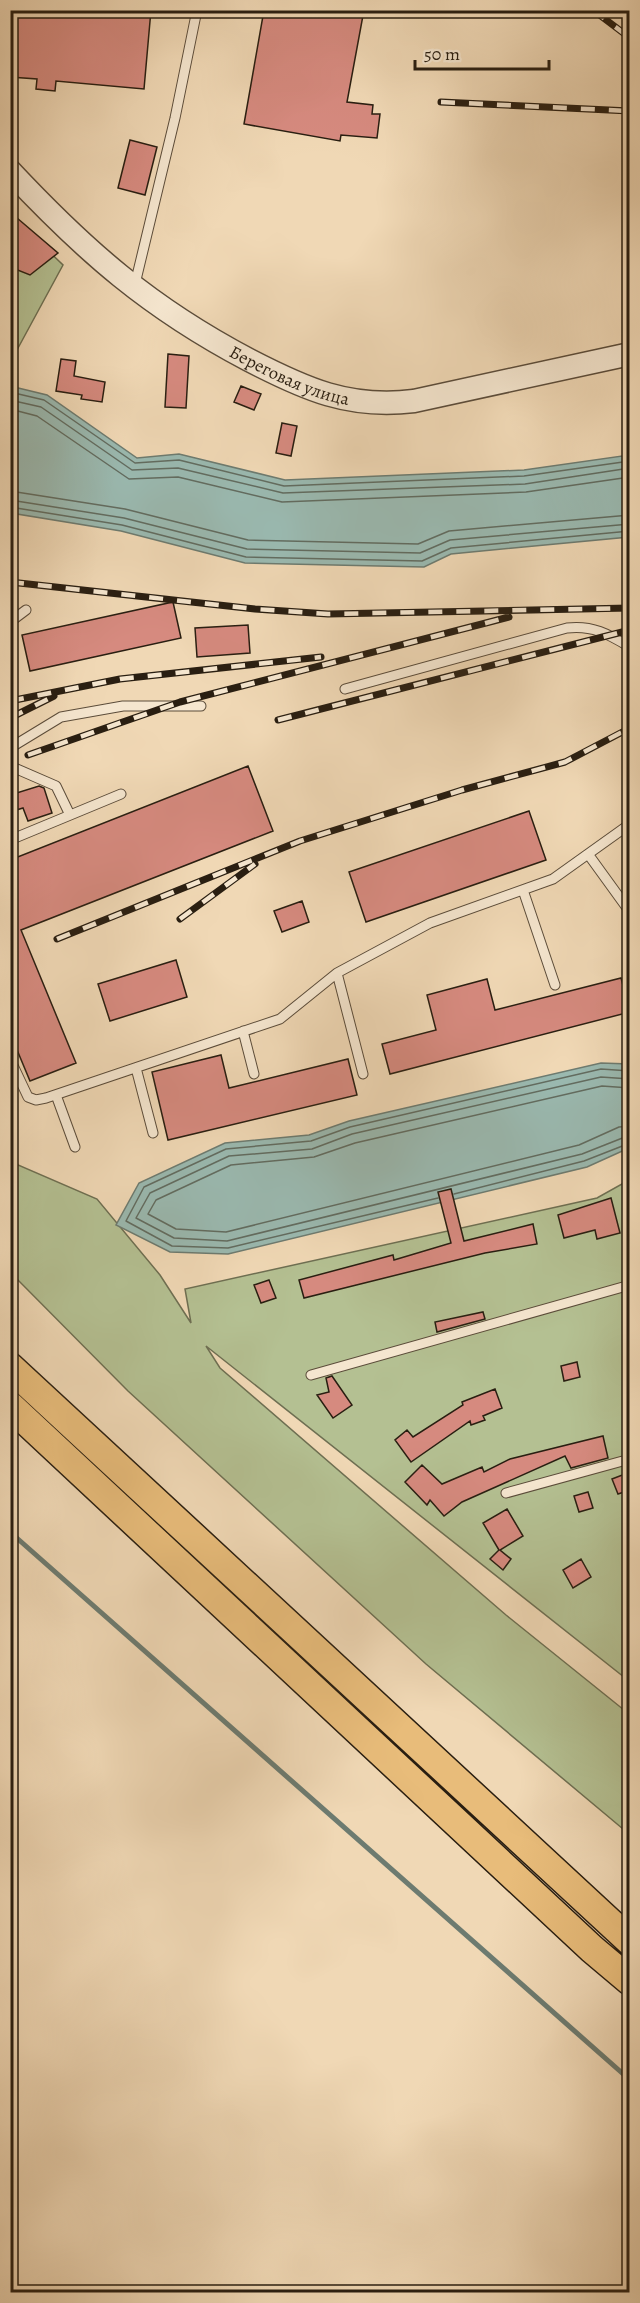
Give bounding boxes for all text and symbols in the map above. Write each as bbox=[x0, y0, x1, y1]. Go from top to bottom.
scale bar bbox=[415, 33, 548, 71]
text: 50 m bbox=[424, 42, 460, 66]
street label: Береговая улица bbox=[225, 340, 352, 411]

